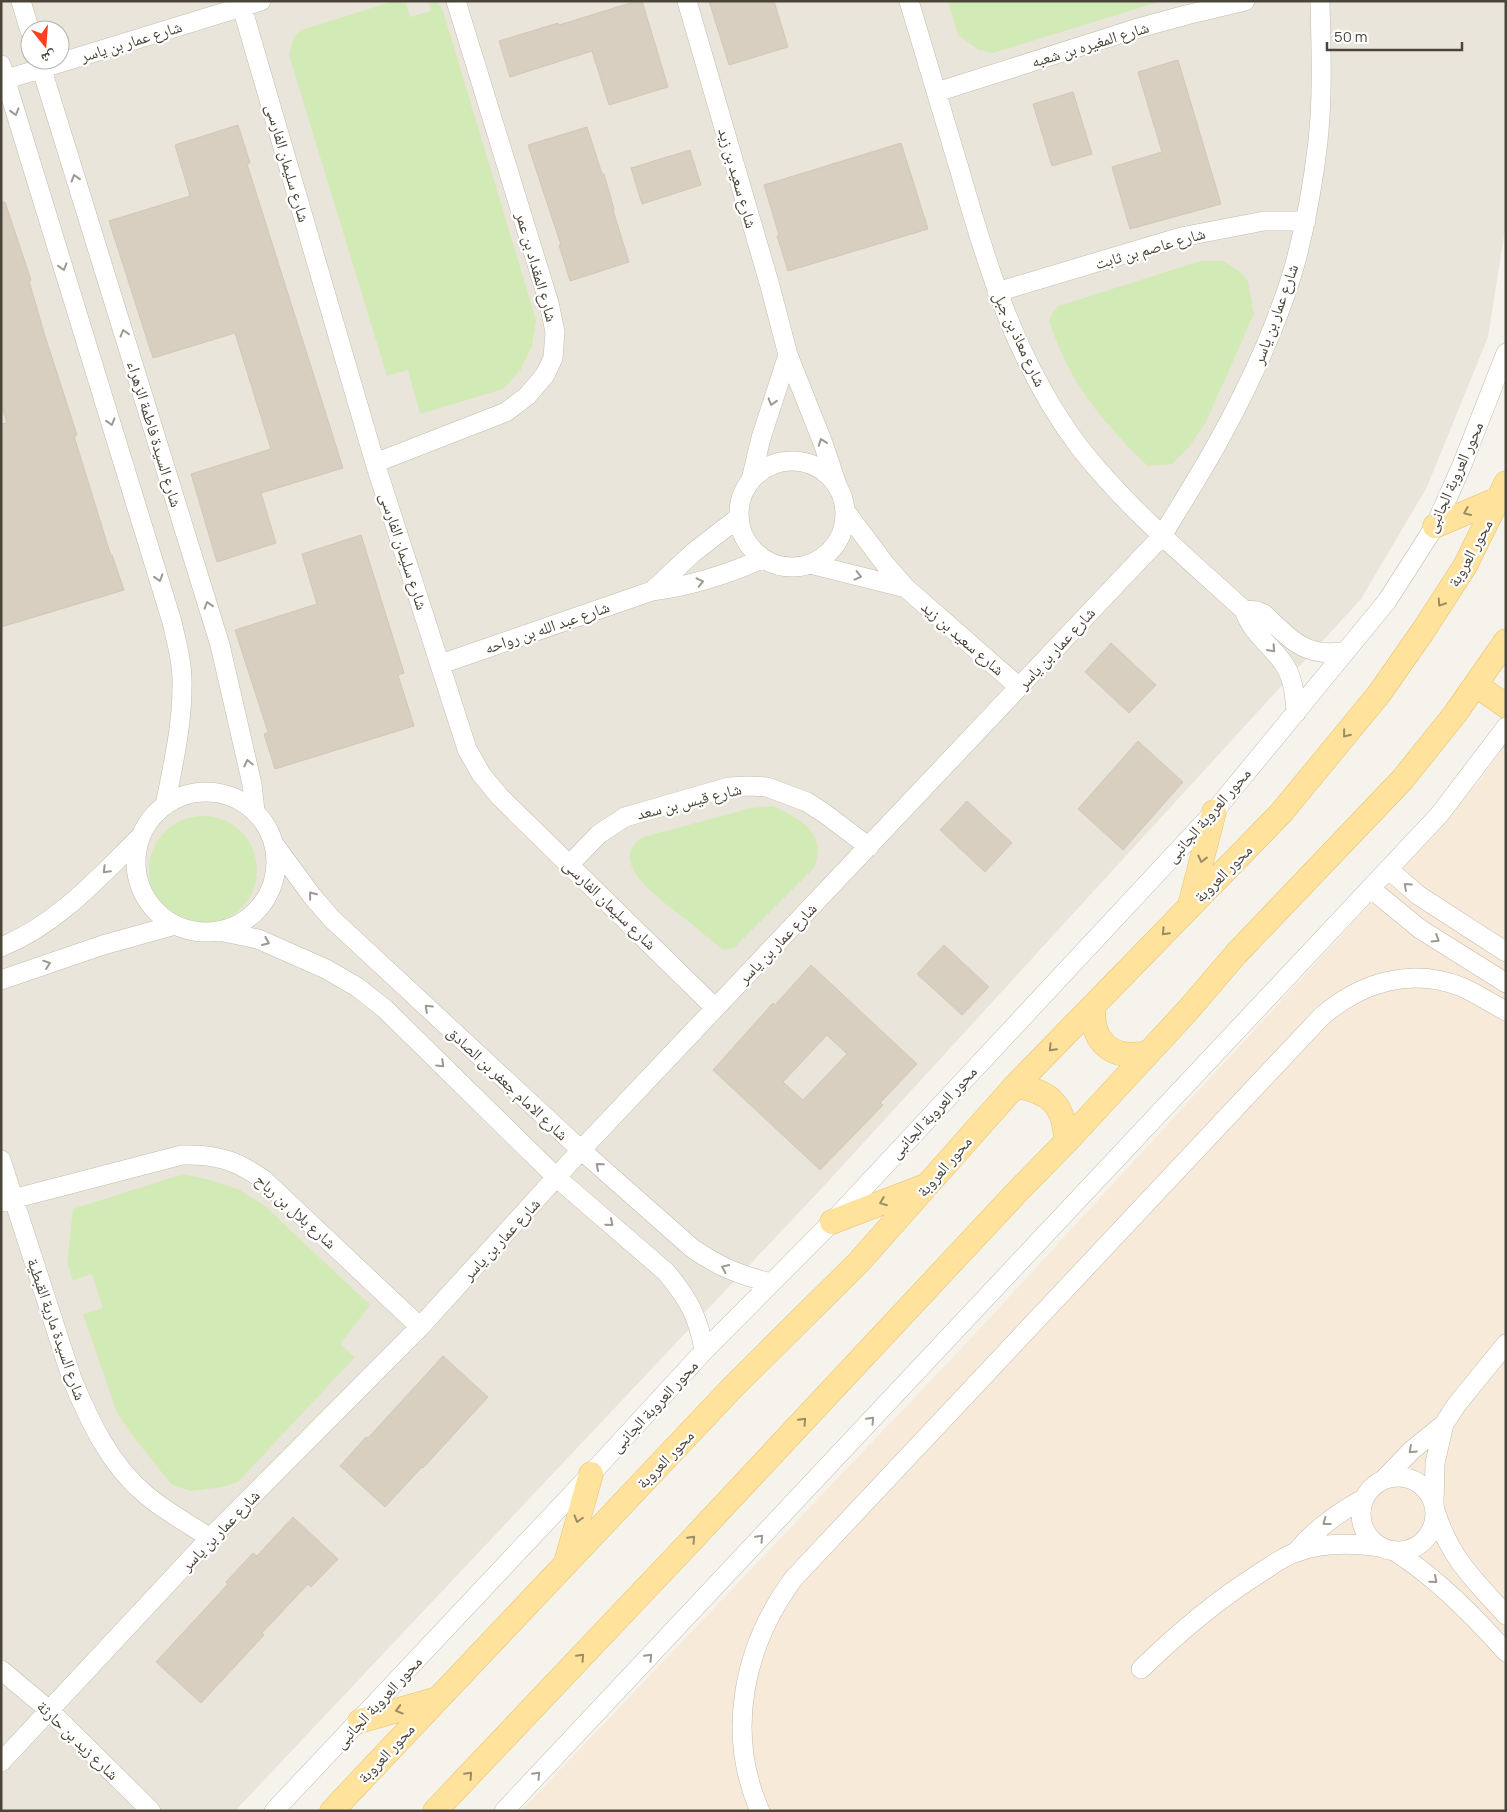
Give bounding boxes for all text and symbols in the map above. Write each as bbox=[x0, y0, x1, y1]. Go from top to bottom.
street label: شارع عمار بن ياسر bbox=[77, 15, 185, 67]
street label: شارع المغيره بن شعبه bbox=[1028, 16, 1152, 72]
north arrow bbox=[20, 20, 70, 70]
scale bar bbox=[1327, 20, 1462, 52]
text: 50 m bbox=[1334, 26, 1368, 47]
text: ش bbox=[39, 47, 59, 69]
street label: شارع سليمان الفارسى bbox=[261, 101, 315, 225]
one-way arrow bbox=[10, 107, 20, 115]
street label: شارع سعيد بن زيد bbox=[713, 125, 763, 231]
one-way arrow bbox=[71, 174, 81, 183]
street label: شارع المقداد بن عمر bbox=[511, 209, 563, 324]
street label: شارع عاصم بن ثابت bbox=[1092, 222, 1208, 274]
street label: شارع عمار بن ياسر bbox=[1246, 261, 1303, 368]
one-way arrow bbox=[58, 262, 68, 270]
street label: شارع معاذ بن جبل bbox=[988, 288, 1052, 390]
one-way arrow bbox=[119, 330, 129, 338]
street label: شارع السيدة فاطمة الزهراء bbox=[122, 358, 188, 510]
one-way arrow bbox=[768, 397, 778, 405]
one-way arrow bbox=[105, 418, 115, 426]
street label: محور العروبة الجانبى bbox=[1420, 418, 1488, 536]
one-way arrow bbox=[818, 438, 828, 447]
street label: شارع سليمان الفارسى bbox=[375, 489, 433, 613]
one-way arrow bbox=[1463, 505, 1472, 516]
street label: محور العروبة bbox=[1442, 515, 1498, 591]
one-way arrow bbox=[853, 570, 862, 581]
one-way arrow bbox=[153, 573, 163, 581]
one-way arrow bbox=[696, 577, 705, 588]
street label: شارع عبد الله بن رواحه bbox=[482, 595, 612, 659]
street label: شارع سعيد بن زيد bbox=[917, 596, 1009, 680]
one-way arrow bbox=[1438, 597, 1447, 607]
one-way arrow bbox=[204, 602, 214, 610]
street label: شارع عمار بن ياسر bbox=[1011, 602, 1100, 695]
one-way arrow bbox=[1266, 644, 1275, 653]
one-way arrow bbox=[1342, 729, 1351, 738]
one-way arrow bbox=[243, 758, 253, 767]
street label: محور العروبة الجانبى bbox=[1161, 763, 1255, 867]
street label: شارع قيس بن سعد bbox=[634, 777, 744, 825]
street label: محور العروبة bbox=[1189, 839, 1257, 907]
street label: شارع سليمان الفارسى bbox=[558, 854, 662, 954]
one-way arrow bbox=[1197, 855, 1208, 863]
one-way arrow bbox=[103, 864, 112, 873]
one-way arrow bbox=[1404, 883, 1413, 892]
one-way arrow bbox=[309, 892, 317, 901]
street label: شارع عمار بن ياسر bbox=[732, 898, 821, 989]
one-way arrow bbox=[1162, 926, 1171, 935]
one-way arrow bbox=[1431, 932, 1440, 942]
one-way arrow bbox=[261, 936, 270, 947]
one-way arrow bbox=[42, 960, 51, 970]
one-way arrow bbox=[425, 1005, 434, 1014]
street label: شارع الامام جعفر بن الصادق bbox=[443, 1021, 573, 1145]
one-way arrow bbox=[1049, 1043, 1058, 1052]
one-way arrow bbox=[435, 1058, 444, 1067]
street label: محور العروبة الجانبى bbox=[884, 1061, 982, 1163]
street label: محور العروبة bbox=[911, 1131, 977, 1201]
one-way arrow bbox=[596, 1163, 605, 1172]
street label: شارع بلال بن رباح bbox=[251, 1169, 341, 1253]
street label: شارع عمار بن ياسر bbox=[456, 1193, 545, 1286]
one-way arrow bbox=[880, 1196, 888, 1206]
one-way arrow bbox=[604, 1218, 613, 1227]
street label: شارع السيدة مارية القبطية bbox=[22, 1255, 92, 1403]
one-way arrow bbox=[721, 1264, 730, 1274]
street label: محور العروبة الجانبى bbox=[605, 1355, 703, 1457]
one-way arrow bbox=[865, 1416, 874, 1425]
one-way arrow bbox=[797, 1417, 806, 1426]
street label: محور العروبة bbox=[631, 1425, 699, 1493]
one-way arrow bbox=[1409, 1445, 1418, 1454]
street label: شارع عمار بن ياسر bbox=[175, 1485, 264, 1576]
one-way arrow bbox=[574, 1515, 584, 1523]
one-way arrow bbox=[1323, 1516, 1332, 1525]
one-way arrow bbox=[754, 1535, 763, 1544]
one-way arrow bbox=[686, 1536, 695, 1545]
one-way arrow bbox=[1428, 1574, 1437, 1583]
street label: محور العروبة الجانبى bbox=[330, 1652, 426, 1752]
one-way arrow bbox=[643, 1653, 652, 1662]
one-way arrow bbox=[575, 1654, 584, 1663]
street label: شارع زيد بن حارثة bbox=[32, 1695, 124, 1785]
one-way arrow bbox=[395, 1704, 403, 1714]
street label: محور العروبة bbox=[354, 1719, 418, 1787]
one-way arrow bbox=[463, 1772, 472, 1781]
one-way arrow bbox=[532, 1772, 541, 1781]

